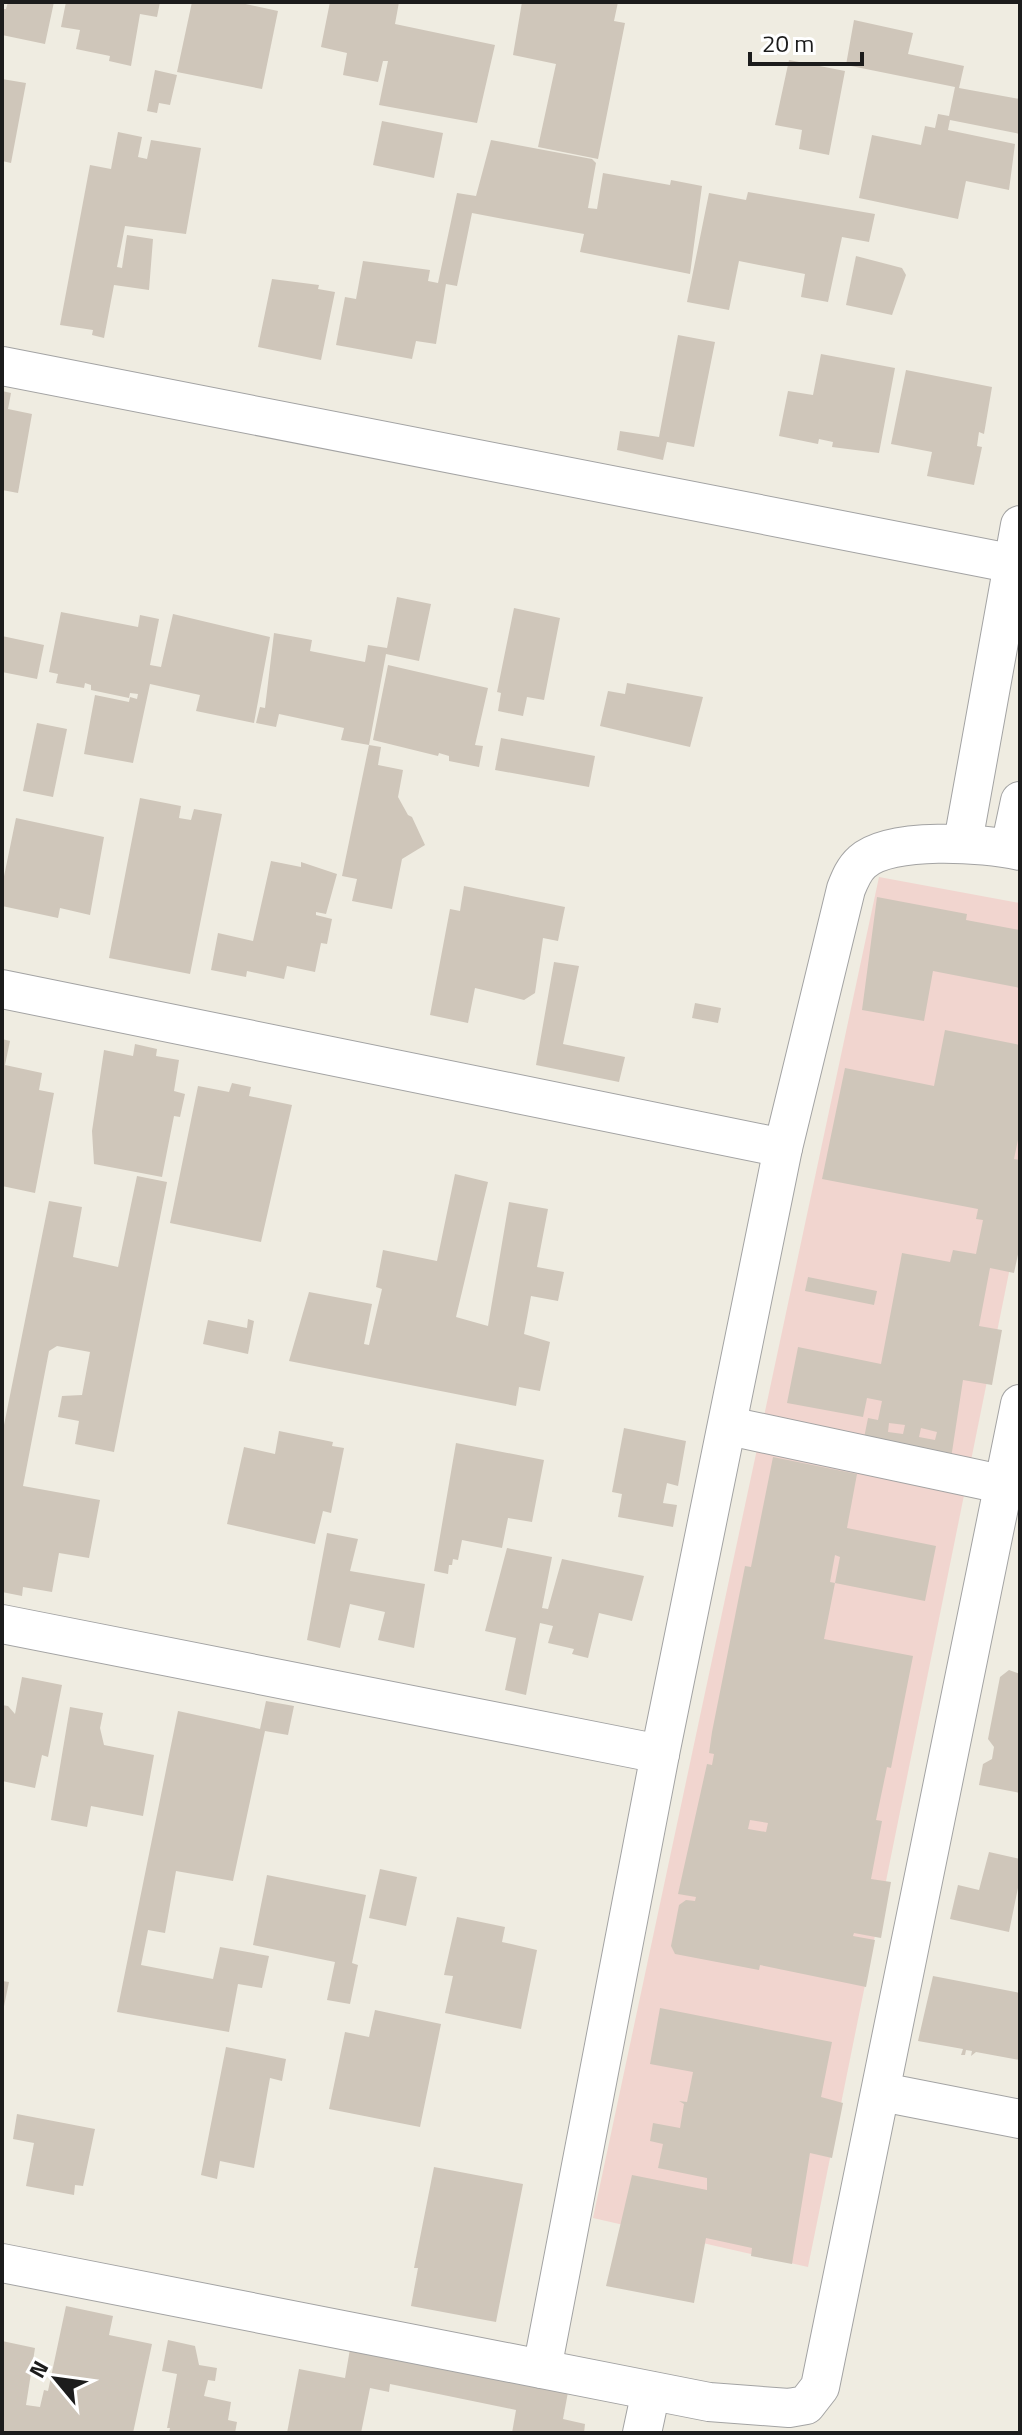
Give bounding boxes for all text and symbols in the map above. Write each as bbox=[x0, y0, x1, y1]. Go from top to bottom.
scale bar bbox=[750, 16, 862, 66]
text: 20 m bbox=[762, 25, 814, 61]
north arrow bbox=[16, 2339, 96, 2419]
text: N bbox=[20, 2354, 57, 2384]

